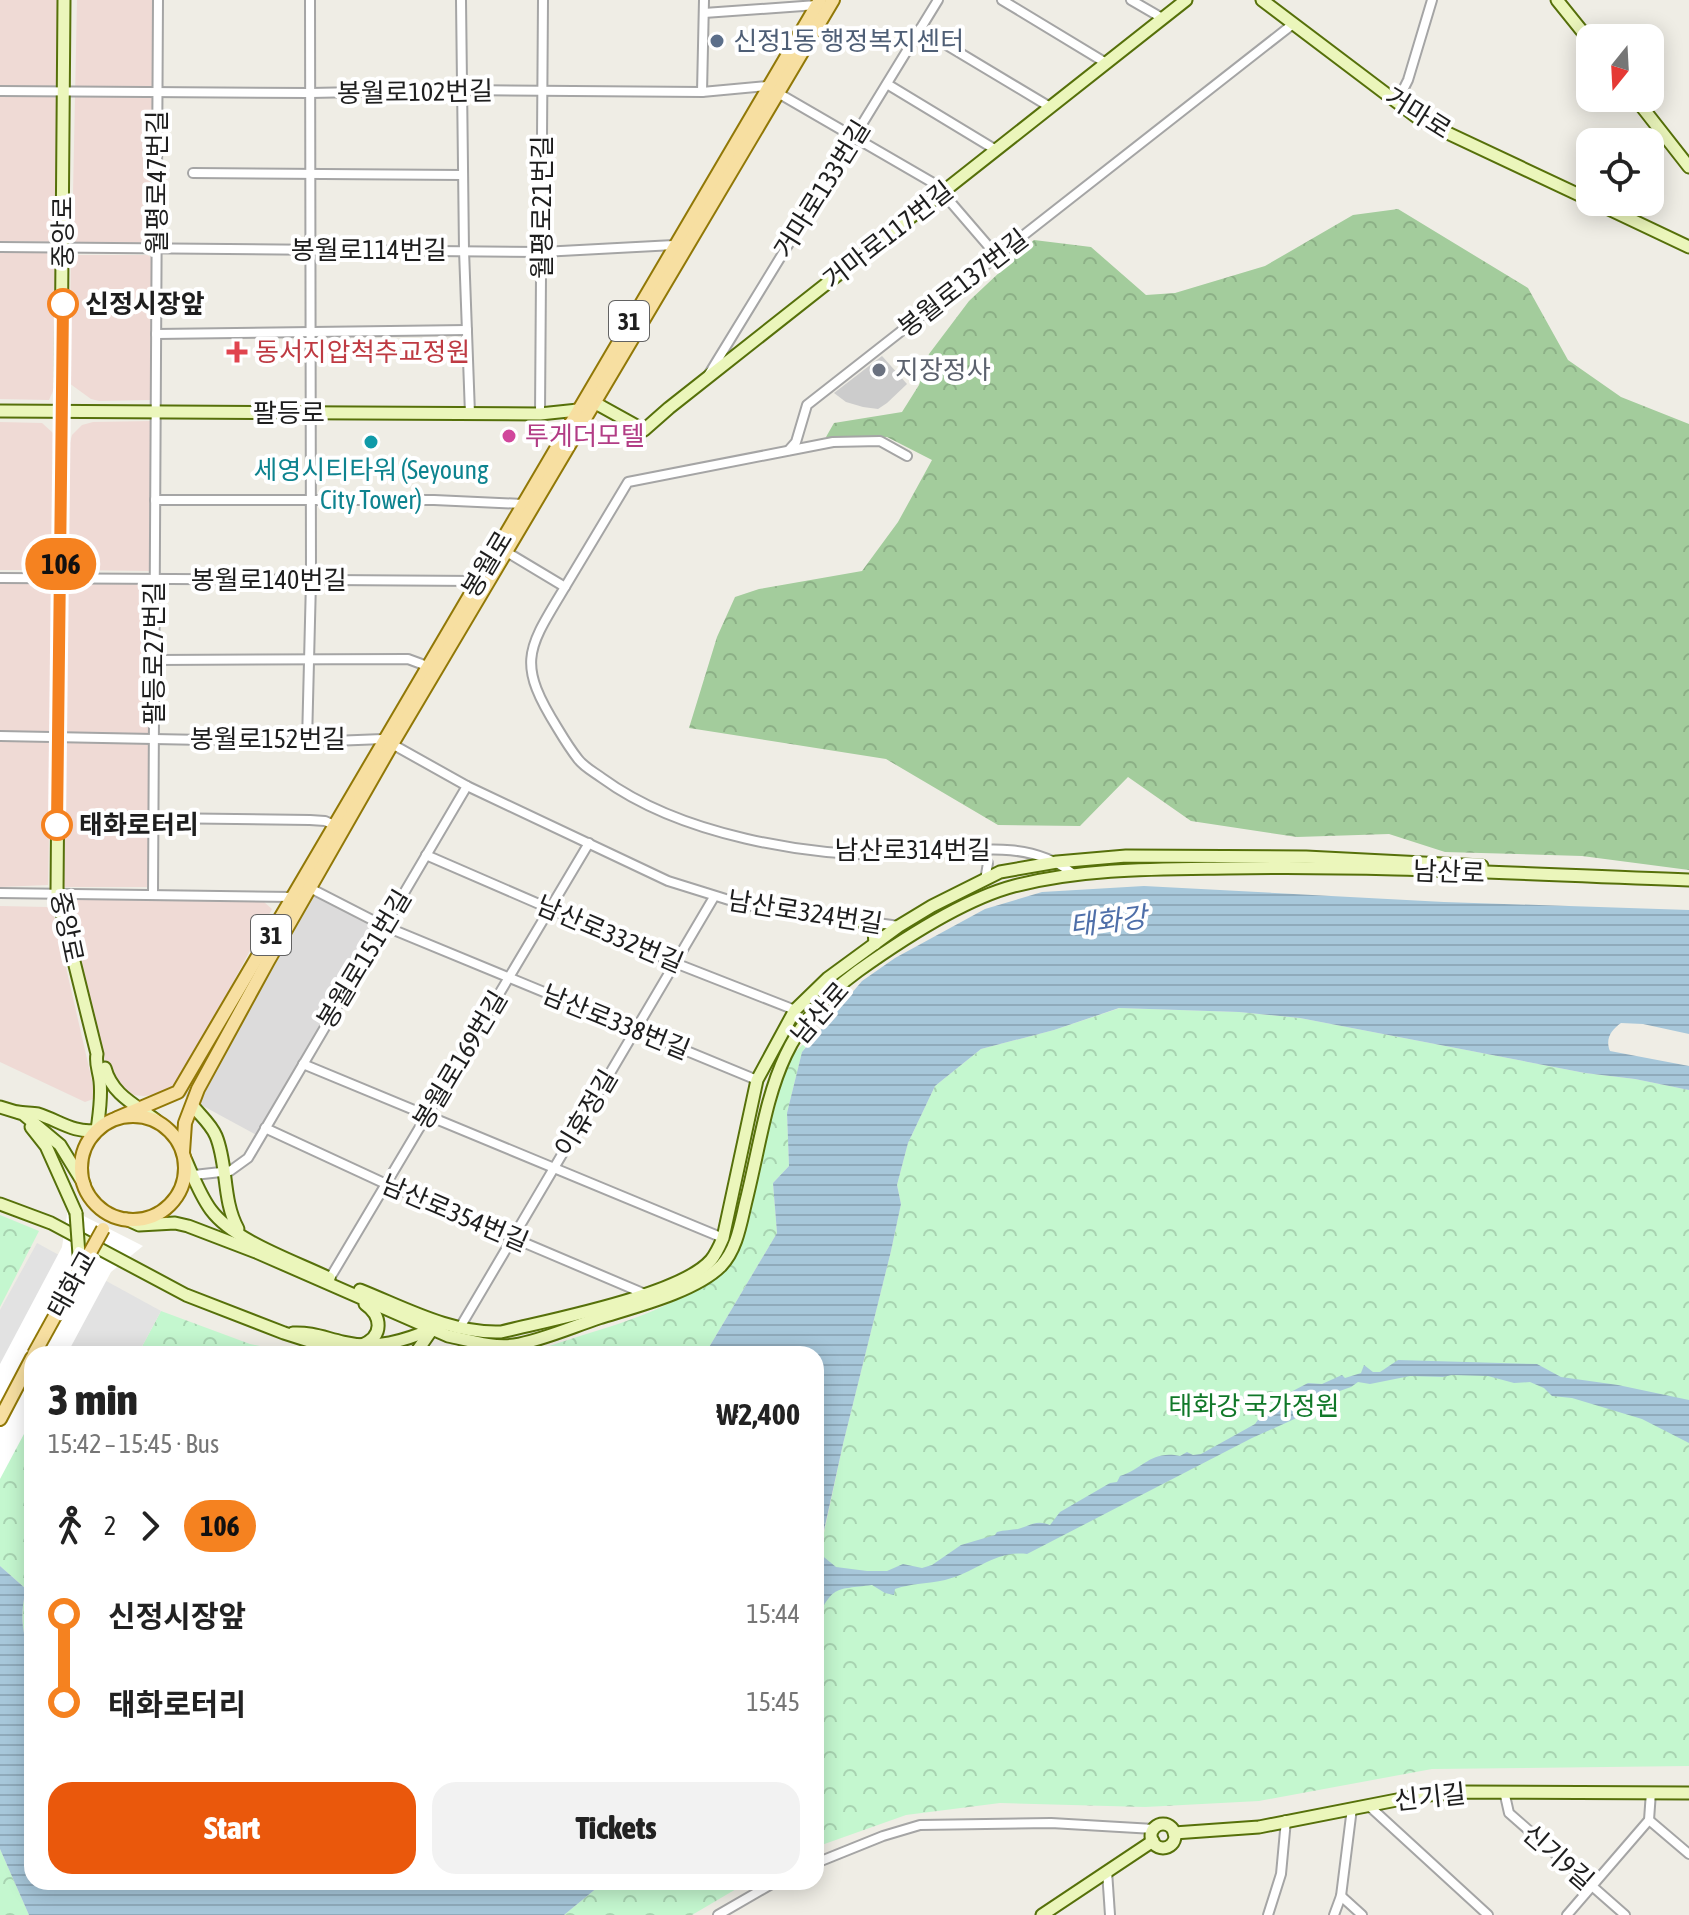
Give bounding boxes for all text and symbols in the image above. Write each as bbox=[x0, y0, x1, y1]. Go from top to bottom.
north arrow bbox=[1576, 24, 1664, 112]
map controls bbox=[1576, 24, 1664, 216]
place label: 신정1동 행정복지센터 bbox=[733, 26, 964, 56]
marker: 신정1동 행정복지센터 bbox=[708, 32, 726, 50]
street label: 봉월로102번길 bbox=[337, 76, 493, 108]
street label: 거마로 bbox=[1380, 81, 1456, 145]
street label: 월평로47번길 bbox=[142, 110, 172, 254]
street label: 거마로133번길 bbox=[768, 115, 876, 263]
button: locate bbox=[1576, 128, 1664, 216]
street label: 월평로21번길 bbox=[527, 135, 557, 279]
street label: 거마로117번길 bbox=[817, 175, 959, 295]
street label: 중앙로 bbox=[48, 196, 78, 268]
street label: 봉월로137번길 bbox=[892, 223, 1034, 343]
street label: 봉월로114번길 bbox=[291, 235, 447, 265]
marker: 신정시장앞 bbox=[48, 289, 78, 319]
place label: 신정시장앞 bbox=[85, 289, 205, 319]
road number: 31 bbox=[609, 301, 649, 341]
place label: 동서지압척추교정원 bbox=[255, 337, 470, 367]
marker: 동서지압척추교정원 bbox=[226, 341, 248, 363]
place label: 지장정사 bbox=[895, 355, 991, 385]
marker: 지장정사 bbox=[870, 361, 888, 379]
street label: 팔등로 bbox=[253, 398, 325, 428]
place label: 투게더모텔 bbox=[525, 421, 645, 451]
marker: 투게더모텔 bbox=[500, 427, 518, 445]
marker: 세영시티타워 (Seyoung City Tower) bbox=[362, 433, 380, 451]
place label: 세영시티타워 (Seyoung City Tower) bbox=[254, 455, 489, 515]
street label: 봉월로 bbox=[456, 526, 518, 602]
line badge: 106 bbox=[15, 538, 107, 590]
text: 106 bbox=[41, 548, 81, 580]
street label: 봉월로140번길 bbox=[191, 565, 347, 595]
street label: 팔등로27번길 bbox=[139, 581, 169, 725]
street label: 봉월로152번길 bbox=[190, 724, 346, 754]
marker: 태화로터리 bbox=[42, 810, 72, 840]
place label: 태화로터리 bbox=[79, 810, 199, 840]
street label: 남산로314번길 bbox=[835, 835, 991, 865]
street label: 남산로 bbox=[1413, 856, 1485, 888]
street label: 봉월로151번길 bbox=[311, 884, 417, 1034]
street label: 남산로324번길 bbox=[725, 885, 885, 939]
street label: 중앙로 bbox=[45, 889, 89, 965]
street label: 남산로332번길 bbox=[532, 890, 688, 978]
water label: 태화강 bbox=[1068, 900, 1152, 942]
road number: 31 bbox=[251, 915, 291, 955]
street label: 남산로 bbox=[785, 976, 855, 1050]
street label: 남산로338번길 bbox=[538, 979, 694, 1065]
street label: 봉월로169번길 bbox=[407, 985, 513, 1135]
street label: 이휴정길 bbox=[549, 1064, 623, 1162]
street label: 남산로354번길 bbox=[377, 1169, 533, 1257]
street label: 태화교 bbox=[41, 1245, 103, 1323]
text: 3 min bbox=[48, 1374, 138, 1424]
park label: 태화강 국가정원 bbox=[1168, 1391, 1340, 1421]
text: ₩2,400 bbox=[717, 1397, 800, 1431]
text: 15:42 – 15:45 · Bus bbox=[48, 1429, 219, 1459]
icon: walk bbox=[48, 1504, 92, 1548]
icon: forward bbox=[128, 1504, 172, 1548]
text: 106 bbox=[200, 1510, 240, 1542]
text: 2 bbox=[104, 1511, 116, 1541]
text: 신정시장앞 bbox=[108, 1599, 246, 1633]
text: 15:44 bbox=[746, 1599, 800, 1629]
text: 태화로터리 bbox=[108, 1687, 246, 1721]
text: 15:45 bbox=[746, 1687, 800, 1717]
street label: 신기길 bbox=[1393, 1778, 1467, 1816]
button: Start bbox=[48, 1782, 416, 1874]
button: Tickets bbox=[432, 1782, 800, 1874]
street label: 신기9길 bbox=[1516, 1818, 1600, 1896]

